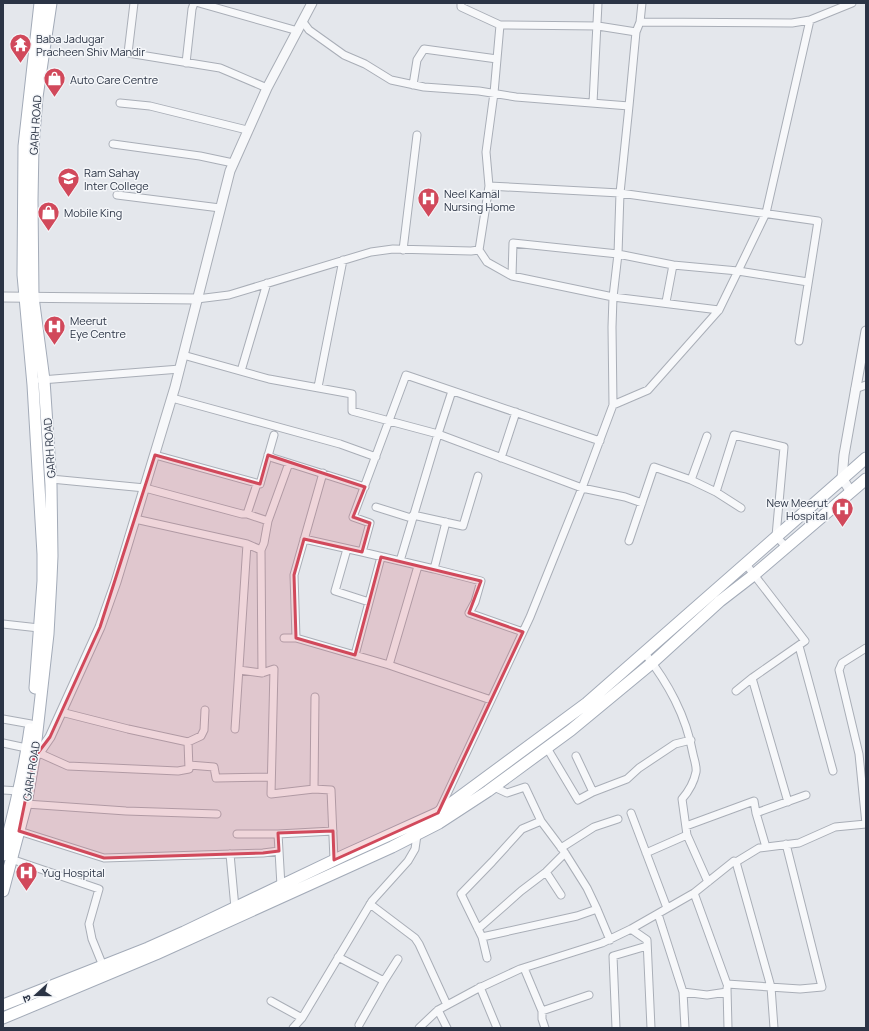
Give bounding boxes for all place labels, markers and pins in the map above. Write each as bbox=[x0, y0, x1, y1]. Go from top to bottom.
temple icon: Baba Jadugar Pracheen Shiv Mandir bbox=[8, 31, 34, 64]
place label: Baba Jadugar Pracheen Shiv Mandir bbox=[36, 31, 145, 59]
shop icon: Auto Care Centre bbox=[41, 66, 67, 99]
place label: Auto Care Centre bbox=[70, 72, 159, 87]
school or university icon: Ram Sahay Inter College bbox=[56, 165, 82, 198]
place label: Ram Sahay Inter College bbox=[84, 165, 149, 193]
hospital icon: Neel Kamal Nursing Home bbox=[416, 186, 442, 219]
place label: Neel Kamal Nursing Home bbox=[444, 186, 516, 214]
shop icon: Mobile King bbox=[36, 199, 62, 232]
place label: Mobile King bbox=[64, 205, 122, 220]
hospital icon: Meerut Eye Centre bbox=[42, 313, 68, 346]
place label: Meerut Eye Centre bbox=[70, 313, 126, 341]
place label: New Meerut Hospital bbox=[767, 495, 828, 523]
hospital icon: New Meerut Hospital bbox=[830, 495, 856, 528]
hospital icon: Yug Hospital bbox=[13, 859, 39, 892]
place label: Yug Hospital bbox=[42, 865, 105, 880]

